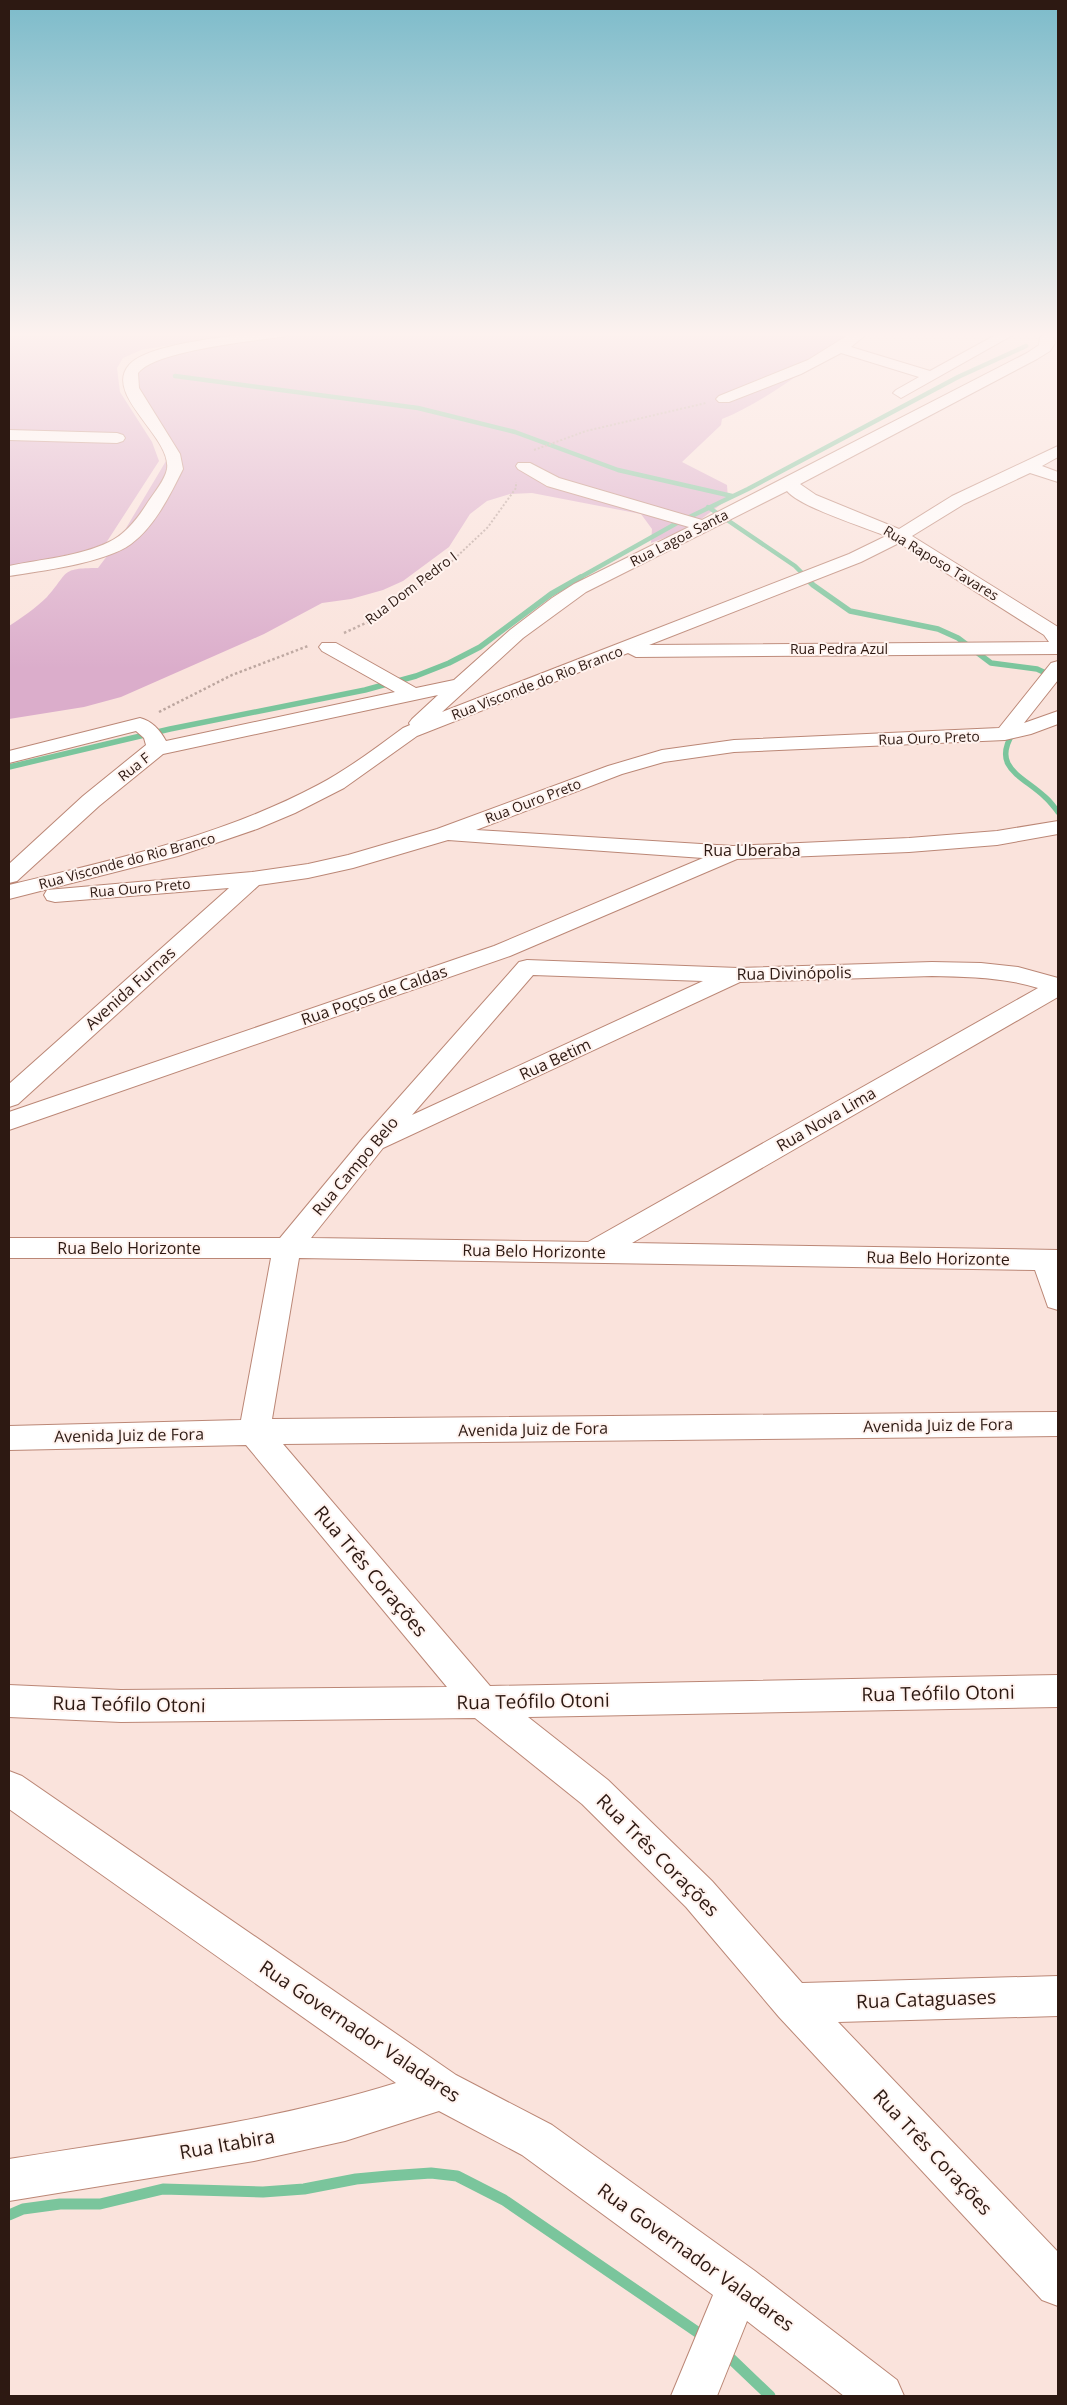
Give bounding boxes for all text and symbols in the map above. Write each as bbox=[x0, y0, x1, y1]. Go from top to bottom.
street label: Rua Lagoa Santa bbox=[626, 505, 731, 571]
street label: Rua Raposo Tavares bbox=[880, 521, 1003, 605]
street label: Rua Dom Pedro I bbox=[361, 547, 460, 628]
street label: Rua Pedra Azul bbox=[790, 639, 888, 658]
street label: Rua Visconde do Rio Branco bbox=[448, 641, 625, 724]
street label: Rua Ouro Preto bbox=[878, 726, 980, 749]
street label: Rua F bbox=[114, 748, 154, 785]
street label: Rua Ouro Preto bbox=[482, 774, 584, 828]
street label: Rua Visconde do Rio Branco bbox=[36, 828, 217, 893]
street label: Rua Uberaba bbox=[703, 839, 801, 861]
street label: Rua Ouro Preto bbox=[89, 874, 191, 901]
street label: Avenida Furnas bbox=[80, 941, 180, 1035]
street label: Rua Poços de Caldas bbox=[298, 960, 450, 1030]
street label: Rua Divinópolis bbox=[736, 961, 852, 985]
street label: Rua Betim bbox=[516, 1033, 594, 1085]
street label: Rua Nova Lima bbox=[772, 1082, 880, 1156]
street label: Rua Campo Belo bbox=[307, 1112, 403, 1220]
street label: Rua Belo Horizonte bbox=[57, 1237, 201, 1259]
street label: Rua Belo Horizonte bbox=[462, 1239, 606, 1263]
street label: Rua Belo Horizonte bbox=[866, 1246, 1010, 1270]
street label: Avenida Juiz de Fora bbox=[863, 1413, 1013, 1437]
street label: Avenida Juiz de Fora bbox=[458, 1417, 608, 1441]
street label: Avenida Juiz de Fora bbox=[54, 1423, 204, 1447]
street label: Rua Três Corações bbox=[308, 1500, 434, 1642]
street label: Rua Teófilo Otoni bbox=[861, 1679, 1015, 1707]
street label: Rua Teófilo Otoni bbox=[456, 1687, 610, 1715]
street label: Rua Teófilo Otoni bbox=[52, 1690, 206, 1718]
street label: Rua Três Corações bbox=[591, 1788, 725, 1922]
street label: Rua Governador Valadares bbox=[255, 1954, 465, 2108]
street label: Rua Cataguases bbox=[856, 1984, 996, 2014]
street label: Rua Três Corações bbox=[868, 2083, 998, 2221]
street label: Rua Itabira bbox=[177, 2123, 277, 2165]
street label: Rua Governador Valadares bbox=[593, 2177, 799, 2337]

